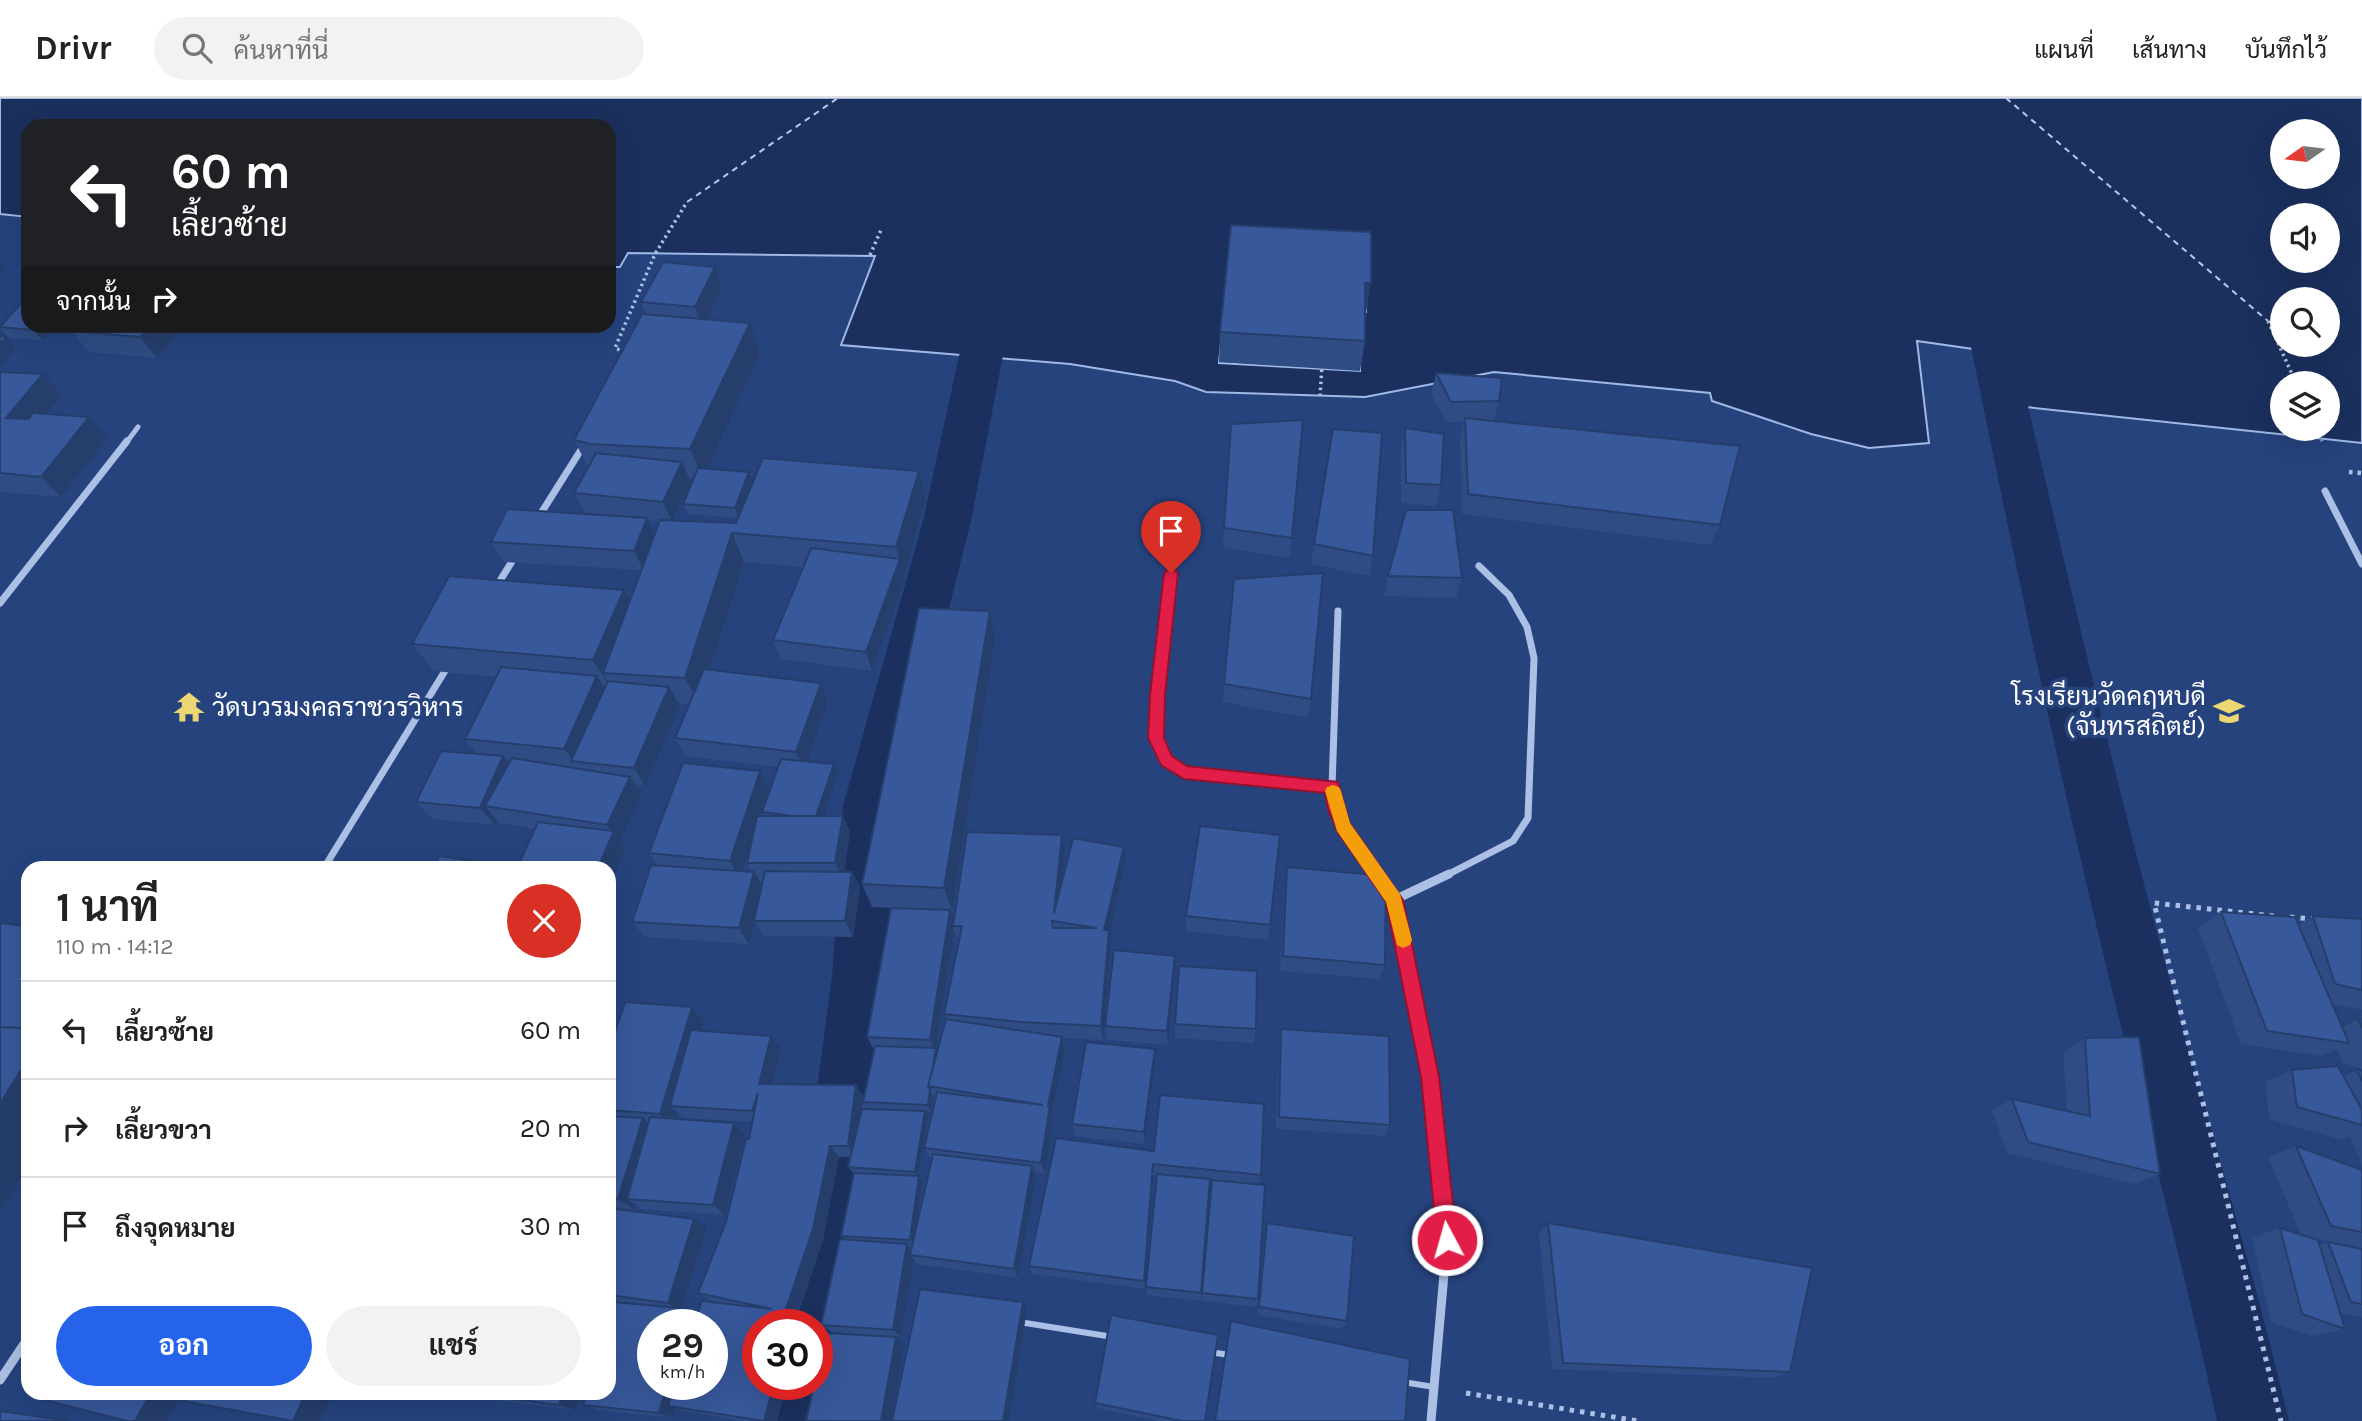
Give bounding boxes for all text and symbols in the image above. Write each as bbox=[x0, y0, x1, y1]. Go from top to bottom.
search box bbox=[154, 17, 644, 80]
text: Drivr bbox=[35, 29, 112, 67]
icon: search bbox=[178, 29, 216, 67]
text: ค้นหาที่นี่ bbox=[234, 35, 329, 66]
text: แผนที่ bbox=[2034, 36, 2094, 64]
text: เส้นทาง bbox=[2132, 36, 2207, 64]
text: บันทึกไว้ bbox=[2245, 36, 2327, 64]
north arrow bbox=[2270, 119, 2340, 189]
map controls bbox=[2270, 119, 2340, 441]
text: 60 m bbox=[171, 143, 291, 200]
icon: left bbox=[56, 147, 147, 238]
button: sound bbox=[2270, 203, 2340, 273]
text: เลี้ยวซ้าย bbox=[171, 207, 288, 244]
icon: right bbox=[145, 280, 183, 318]
text: จากนั้น bbox=[56, 286, 131, 317]
button: search bbox=[2270, 287, 2340, 357]
button: layers bbox=[2270, 371, 2340, 441]
pin bbox=[1141, 501, 1201, 573]
icon: arrive bbox=[1152, 512, 1190, 550]
place label: โรงเรียนวัดคฤหบดี (จันทรสถิตย์) bbox=[2009, 680, 2206, 742]
temple icon: วัดบวรมงคลราชวรวิหาร bbox=[172, 690, 206, 724]
place label: วัดบวรมงคลราชวรวิหาร bbox=[212, 691, 464, 723]
school or university icon: โรงเรียนวัดคฤหบดี (จันทรสถิตย์) bbox=[2212, 694, 2246, 728]
text: 1 นาที bbox=[56, 882, 159, 932]
button: close bbox=[507, 884, 581, 958]
text: 110 m · 14:12 bbox=[56, 933, 174, 960]
icon: left bbox=[56, 1011, 94, 1049]
text: 60 m bbox=[520, 1015, 581, 1046]
text: เลี้ยวซ้าย bbox=[115, 1017, 214, 1048]
icon: right bbox=[56, 1109, 94, 1147]
text: 20 m bbox=[520, 1113, 581, 1144]
text: เลี้ยวขวา bbox=[115, 1115, 212, 1146]
position arrow bbox=[1410, 1203, 1484, 1277]
icon: arrive bbox=[56, 1207, 94, 1245]
text: 30 m bbox=[520, 1211, 581, 1242]
text: ถึงจุดหมาย bbox=[115, 1213, 236, 1244]
button: ออก bbox=[56, 1306, 312, 1386]
button: แชร์ bbox=[326, 1306, 581, 1386]
speed limit sign: 30 bbox=[742, 1309, 833, 1400]
text: 29 bbox=[661, 1325, 704, 1366]
text: km/h bbox=[660, 1361, 705, 1383]

